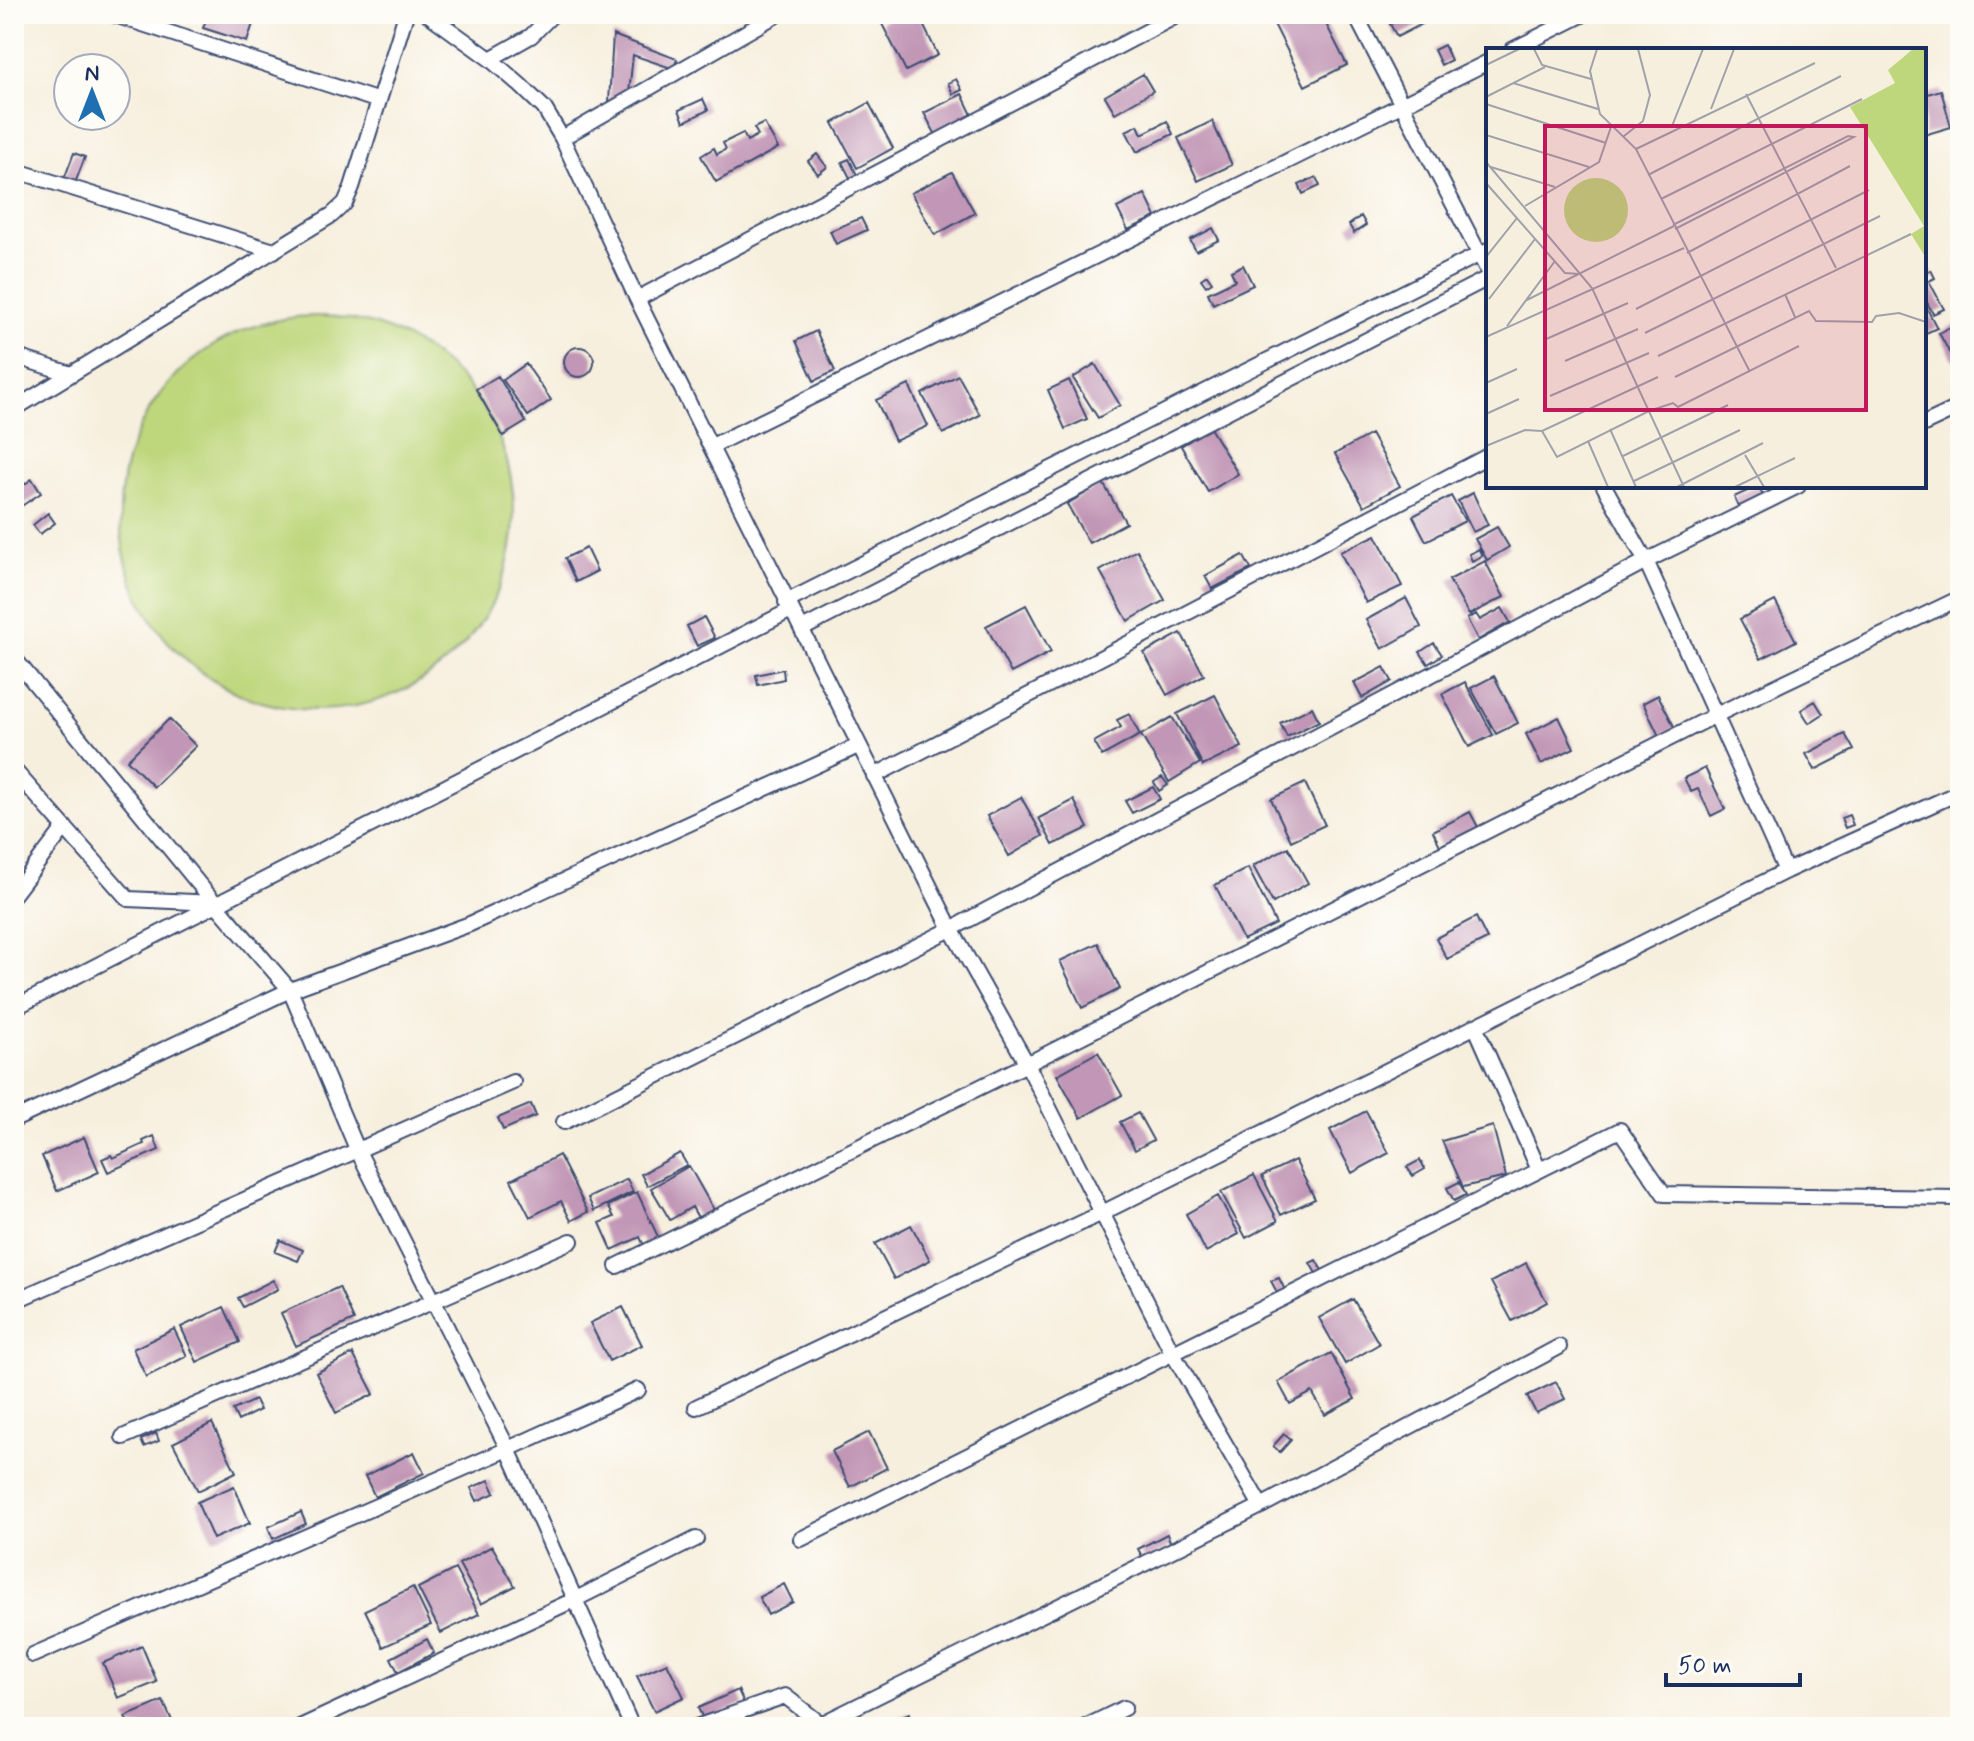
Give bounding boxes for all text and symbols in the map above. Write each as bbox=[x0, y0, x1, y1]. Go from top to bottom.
inset map bbox=[1486, 48, 1926, 488]
north arrow bbox=[52, 52, 132, 132]
text: N bbox=[85, 60, 99, 88]
scale bar bbox=[1666, 1637, 1800, 1687]
text: 50 m bbox=[1678, 1651, 1732, 1682]

